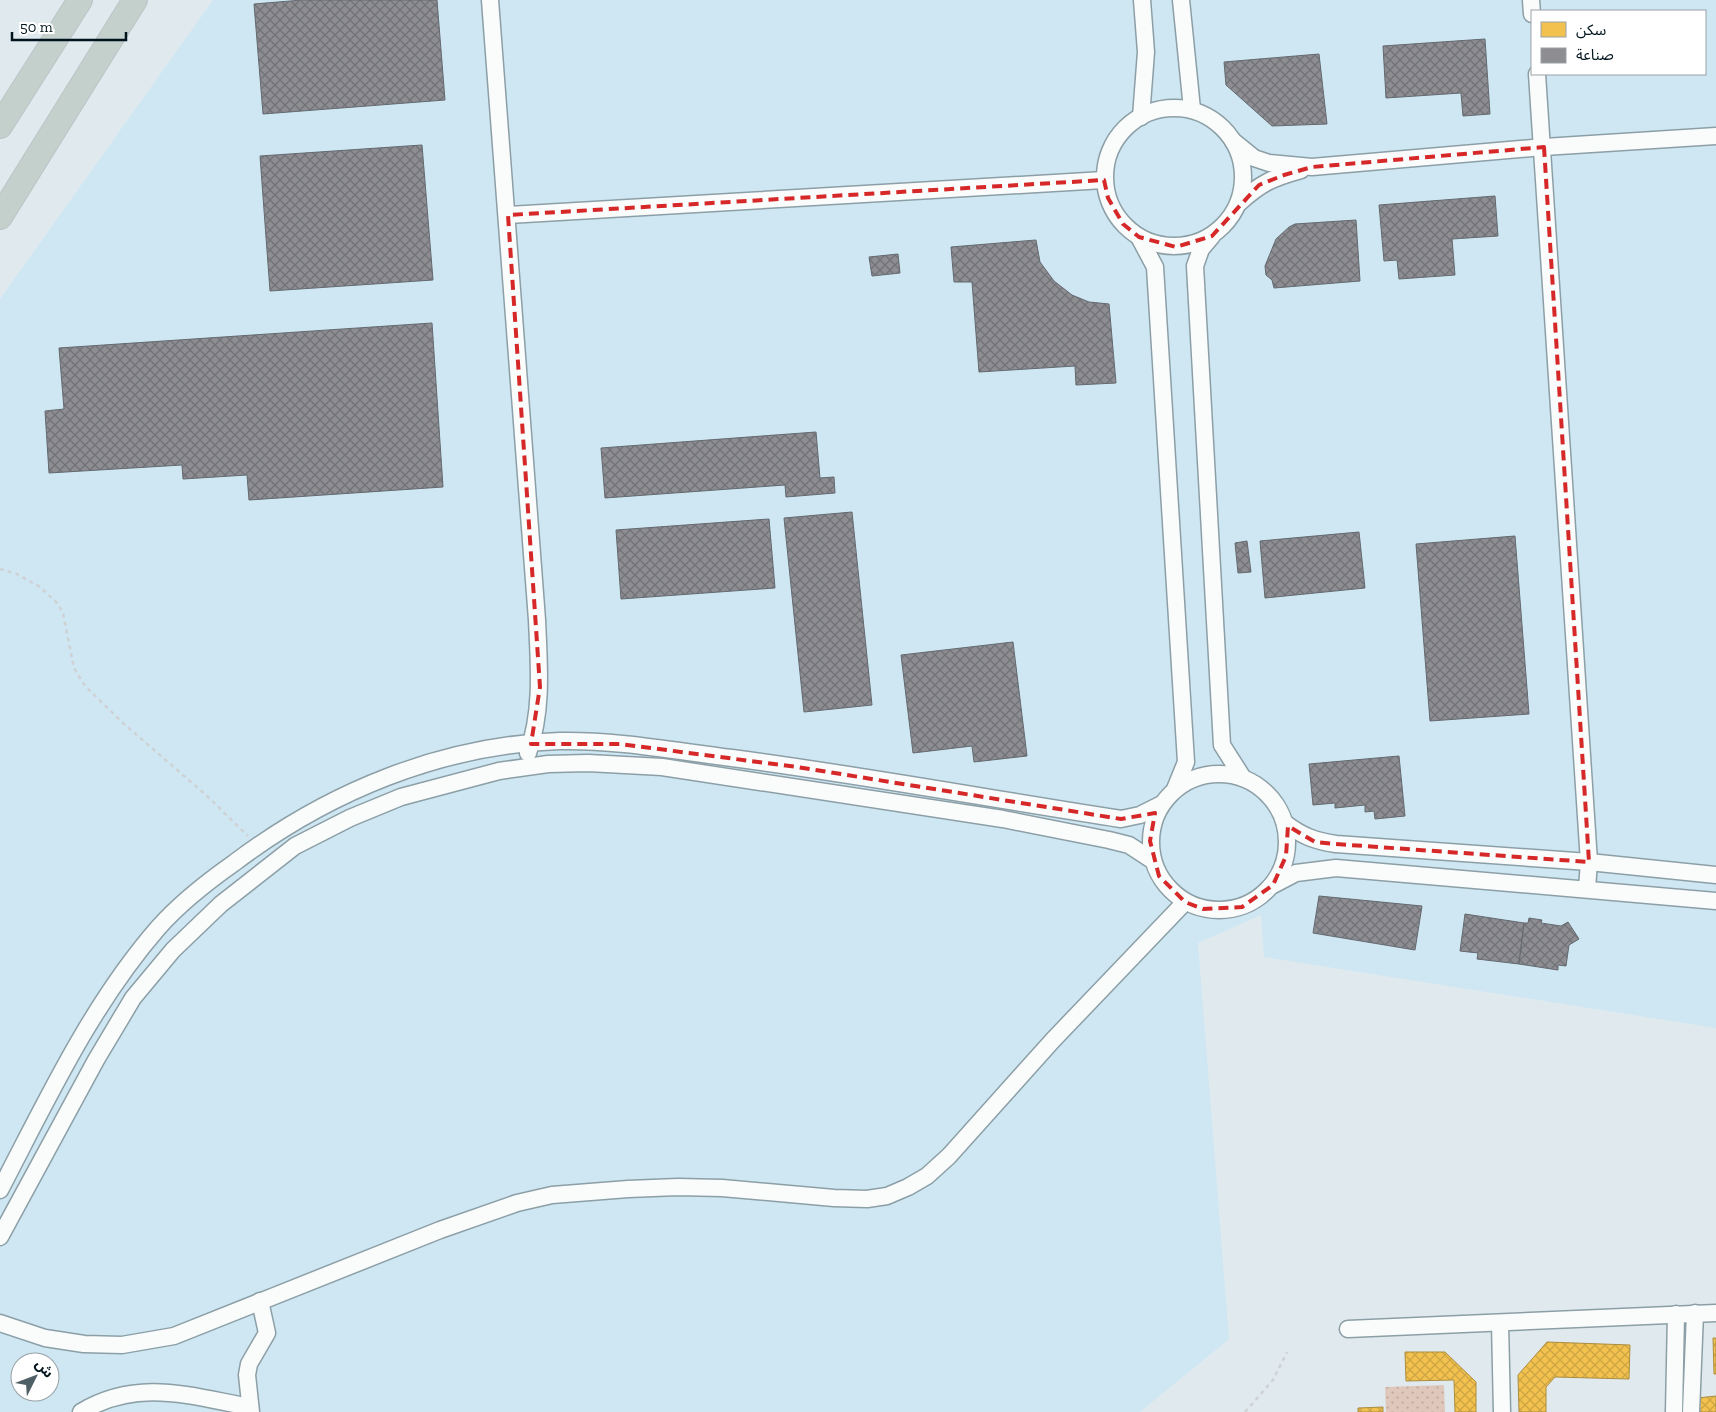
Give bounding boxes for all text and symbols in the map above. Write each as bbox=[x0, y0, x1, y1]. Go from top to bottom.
scale bar bbox=[12, 10, 126, 42]
legend bbox=[1531, 10, 1706, 75]
text: 50 m bbox=[20, 18, 53, 36]
text: سكن bbox=[1576, 21, 1607, 39]
text: صناعة bbox=[1576, 46, 1614, 64]
north arrow bbox=[10, 1352, 60, 1402]
text: ش bbox=[32, 1356, 57, 1381]

